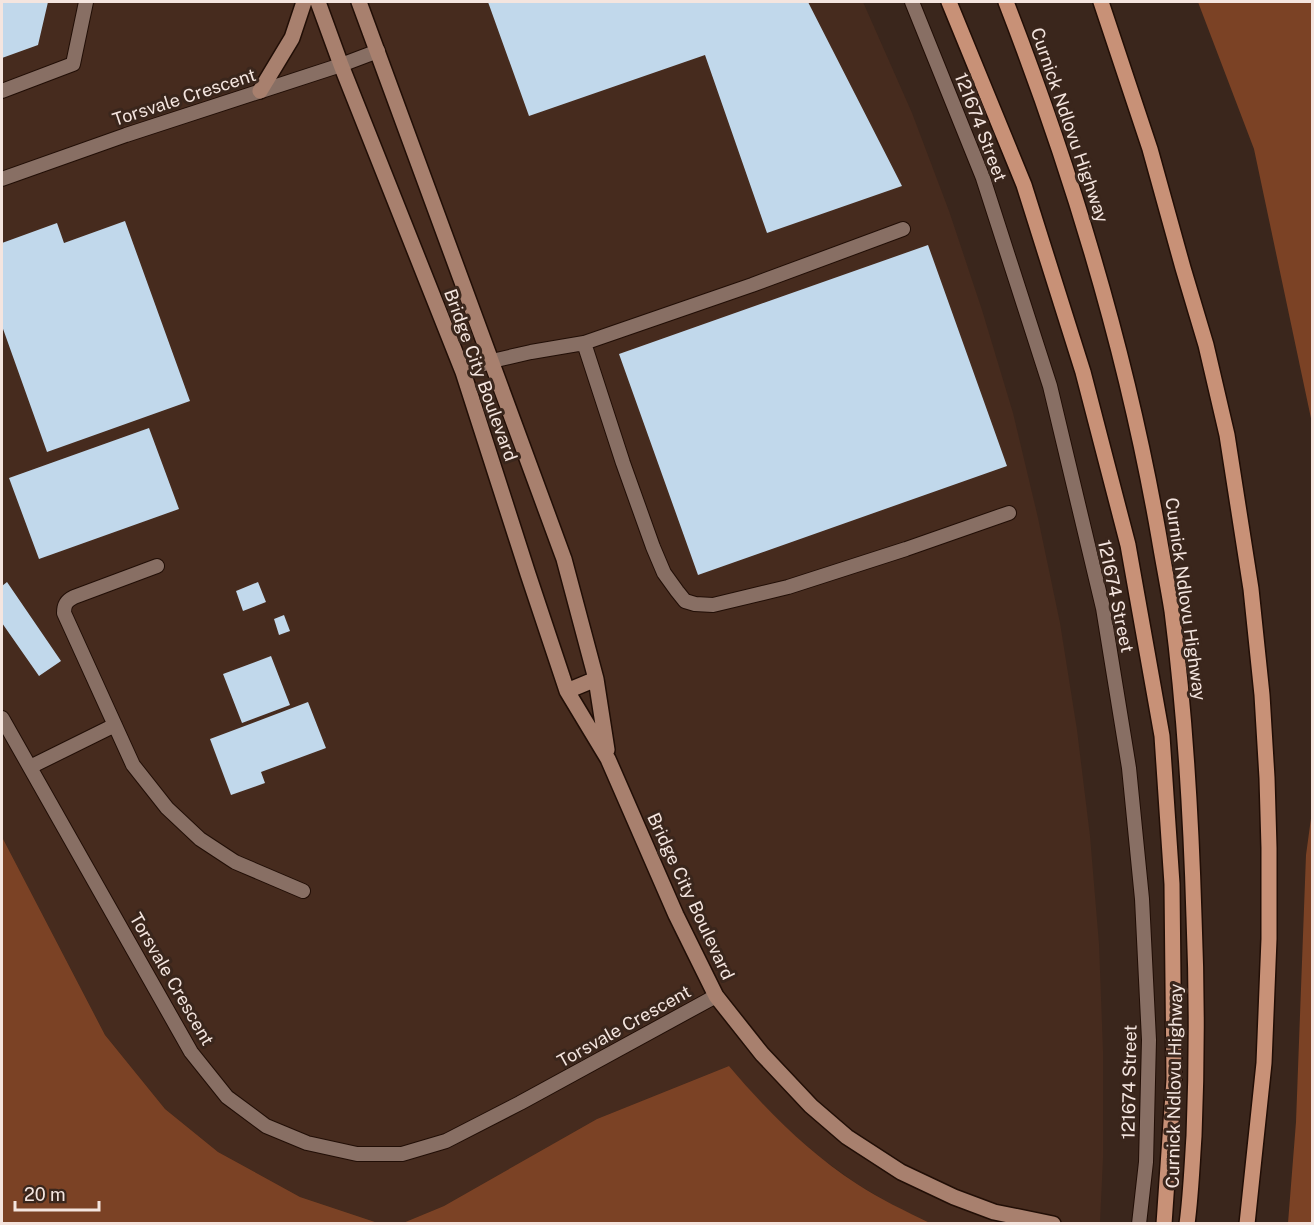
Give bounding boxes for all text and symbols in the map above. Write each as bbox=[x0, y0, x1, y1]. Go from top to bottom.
street label: Curnick Ndlovu Highway bbox=[1027, 25, 1113, 226]
street label: Torsvale Crescent bbox=[110, 64, 258, 130]
street label: 121674 Street bbox=[951, 70, 1011, 184]
street label: Bridge City Boulevard bbox=[440, 286, 522, 464]
street label: Curnick Ndlovu Highway bbox=[1161, 496, 1211, 702]
street label: 121674 Street bbox=[1094, 538, 1138, 654]
street label: Bridge City Boulevard bbox=[643, 809, 739, 983]
street label: Torsvale Crescent bbox=[126, 909, 218, 1049]
street label: Torsvale Crescent bbox=[554, 981, 694, 1071]
street label: Curnick Ndlovu Highway bbox=[1162, 983, 1186, 1189]
street label: 121674 Street bbox=[1117, 1024, 1141, 1140]
scale bar bbox=[15, 1174, 99, 1212]
text: 20 m bbox=[24, 1184, 66, 1205]

